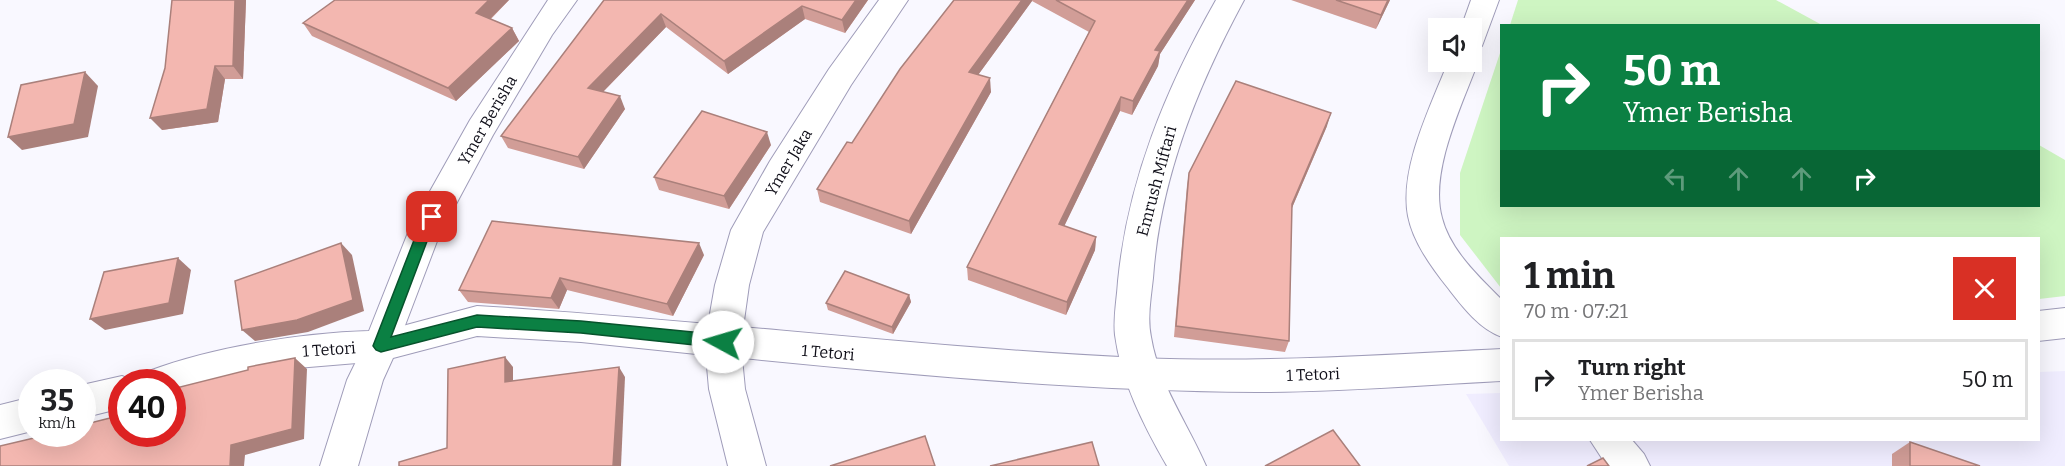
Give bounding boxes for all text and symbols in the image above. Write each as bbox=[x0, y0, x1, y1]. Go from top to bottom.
map controls bbox=[1428, 18, 1482, 72]
button: sound bbox=[1428, 18, 1482, 72]
text: 50 m bbox=[1623, 46, 1720, 96]
icon: right bbox=[1524, 48, 1602, 126]
street label: Ymer Berisha bbox=[454, 72, 521, 169]
text: Ymer Berisha bbox=[1623, 97, 1793, 129]
street label: Emrush Miftari bbox=[1133, 124, 1180, 238]
street label: Ymer Jaka bbox=[761, 125, 816, 199]
icon: left bbox=[1659, 162, 1692, 195]
icon: ahead bbox=[1722, 162, 1755, 195]
icon: ahead bbox=[1785, 162, 1818, 195]
icon: right bbox=[1848, 162, 1881, 195]
pin bbox=[406, 191, 457, 242]
icon: arrive bbox=[415, 200, 448, 233]
text: 1 min bbox=[1524, 254, 1615, 298]
button: close bbox=[1953, 257, 2016, 320]
text: 70 m · 07:21 bbox=[1524, 299, 1628, 323]
position arrow bbox=[691, 310, 755, 374]
street label: 1 Tetori bbox=[302, 338, 357, 361]
street label: 1 Tetori bbox=[801, 341, 856, 364]
text: Turn right bbox=[1578, 354, 1686, 381]
icon: right bbox=[1527, 363, 1560, 396]
street label: 1 Tetori bbox=[1286, 364, 1340, 385]
text: 50 m bbox=[1962, 366, 2013, 393]
speed limit sign: 40 bbox=[108, 369, 186, 447]
text: Ymer Berisha bbox=[1578, 381, 1704, 405]
text: 35 bbox=[40, 383, 74, 419]
text: km/h bbox=[38, 414, 76, 432]

